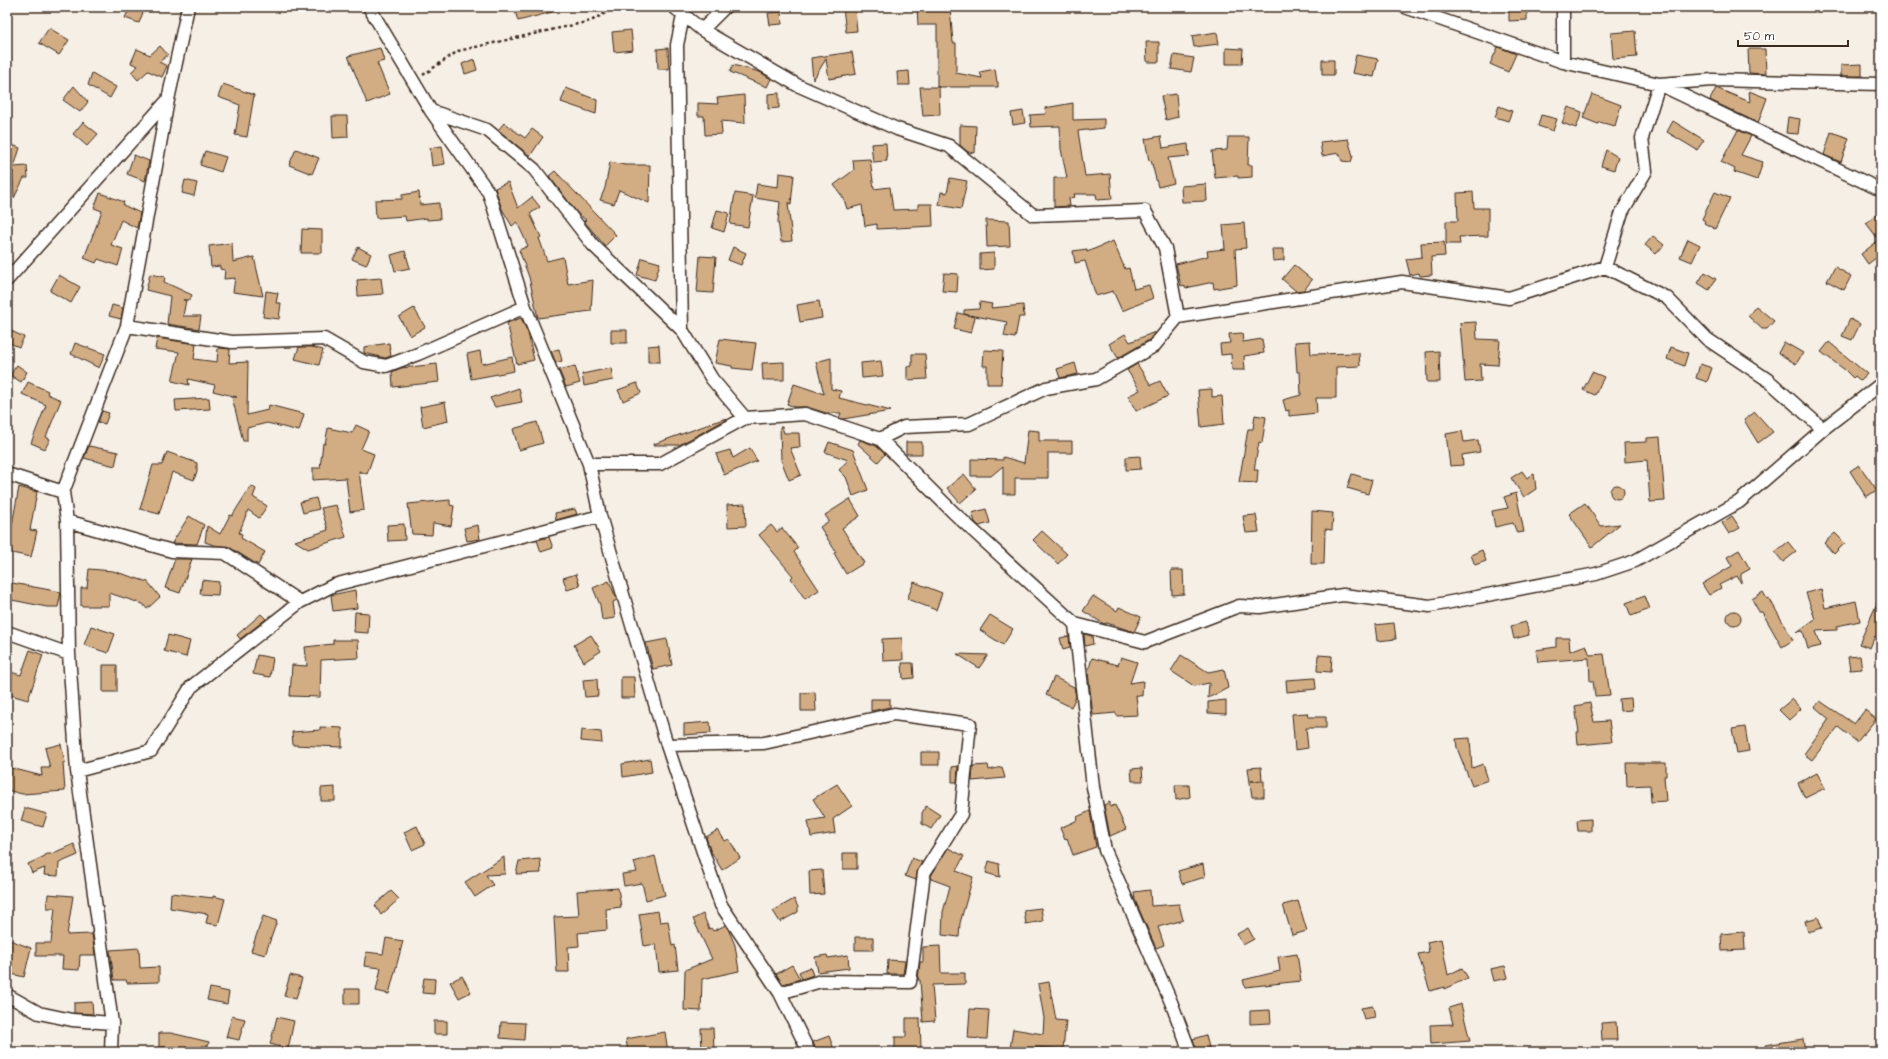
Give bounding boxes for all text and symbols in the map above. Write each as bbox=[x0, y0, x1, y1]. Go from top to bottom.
scale bar bbox=[1738, 22, 1848, 48]
text: 50 m bbox=[1744, 28, 1775, 45]

